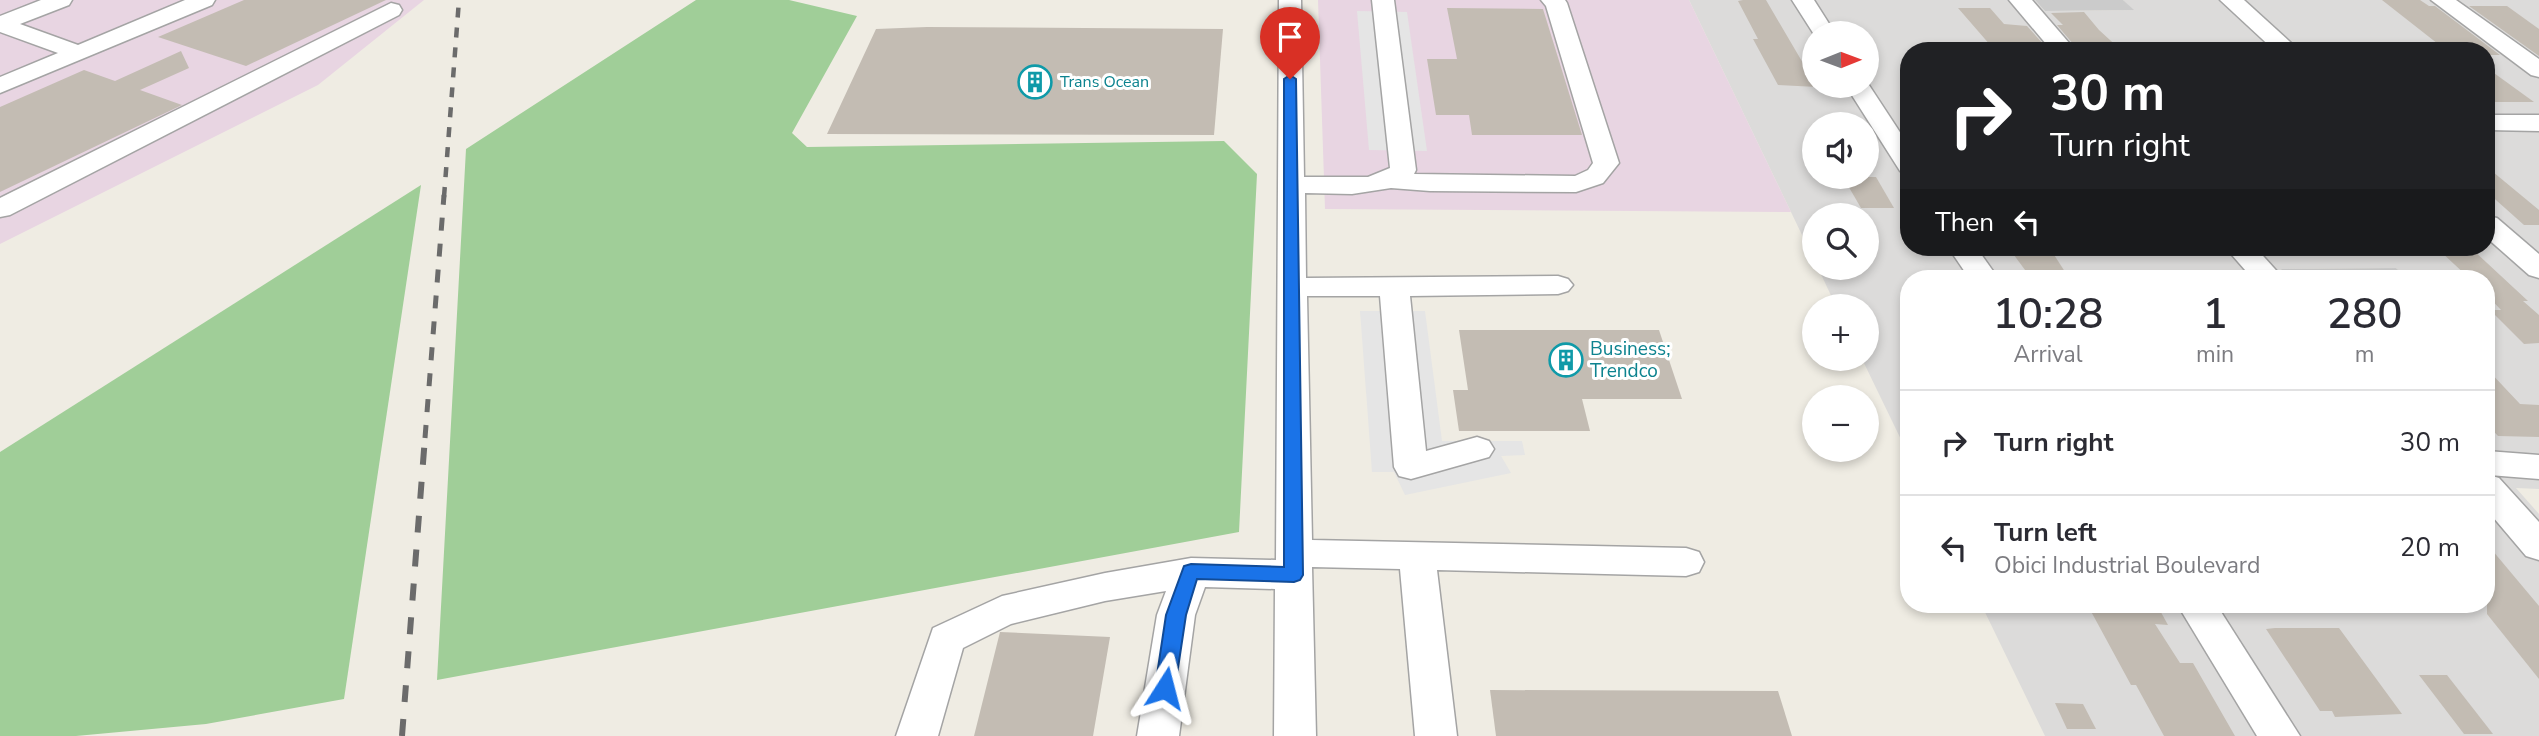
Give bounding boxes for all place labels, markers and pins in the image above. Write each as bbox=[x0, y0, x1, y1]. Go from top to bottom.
pin bbox=[1260, 7, 1320, 79]
building icon: Trans Ocean bbox=[1016, 63, 1054, 101]
place label: Trans Ocean bbox=[1060, 71, 1149, 93]
place label: Business; Trendco bbox=[1590, 336, 1671, 384]
building icon: Business; Trendco bbox=[1547, 341, 1585, 379]

